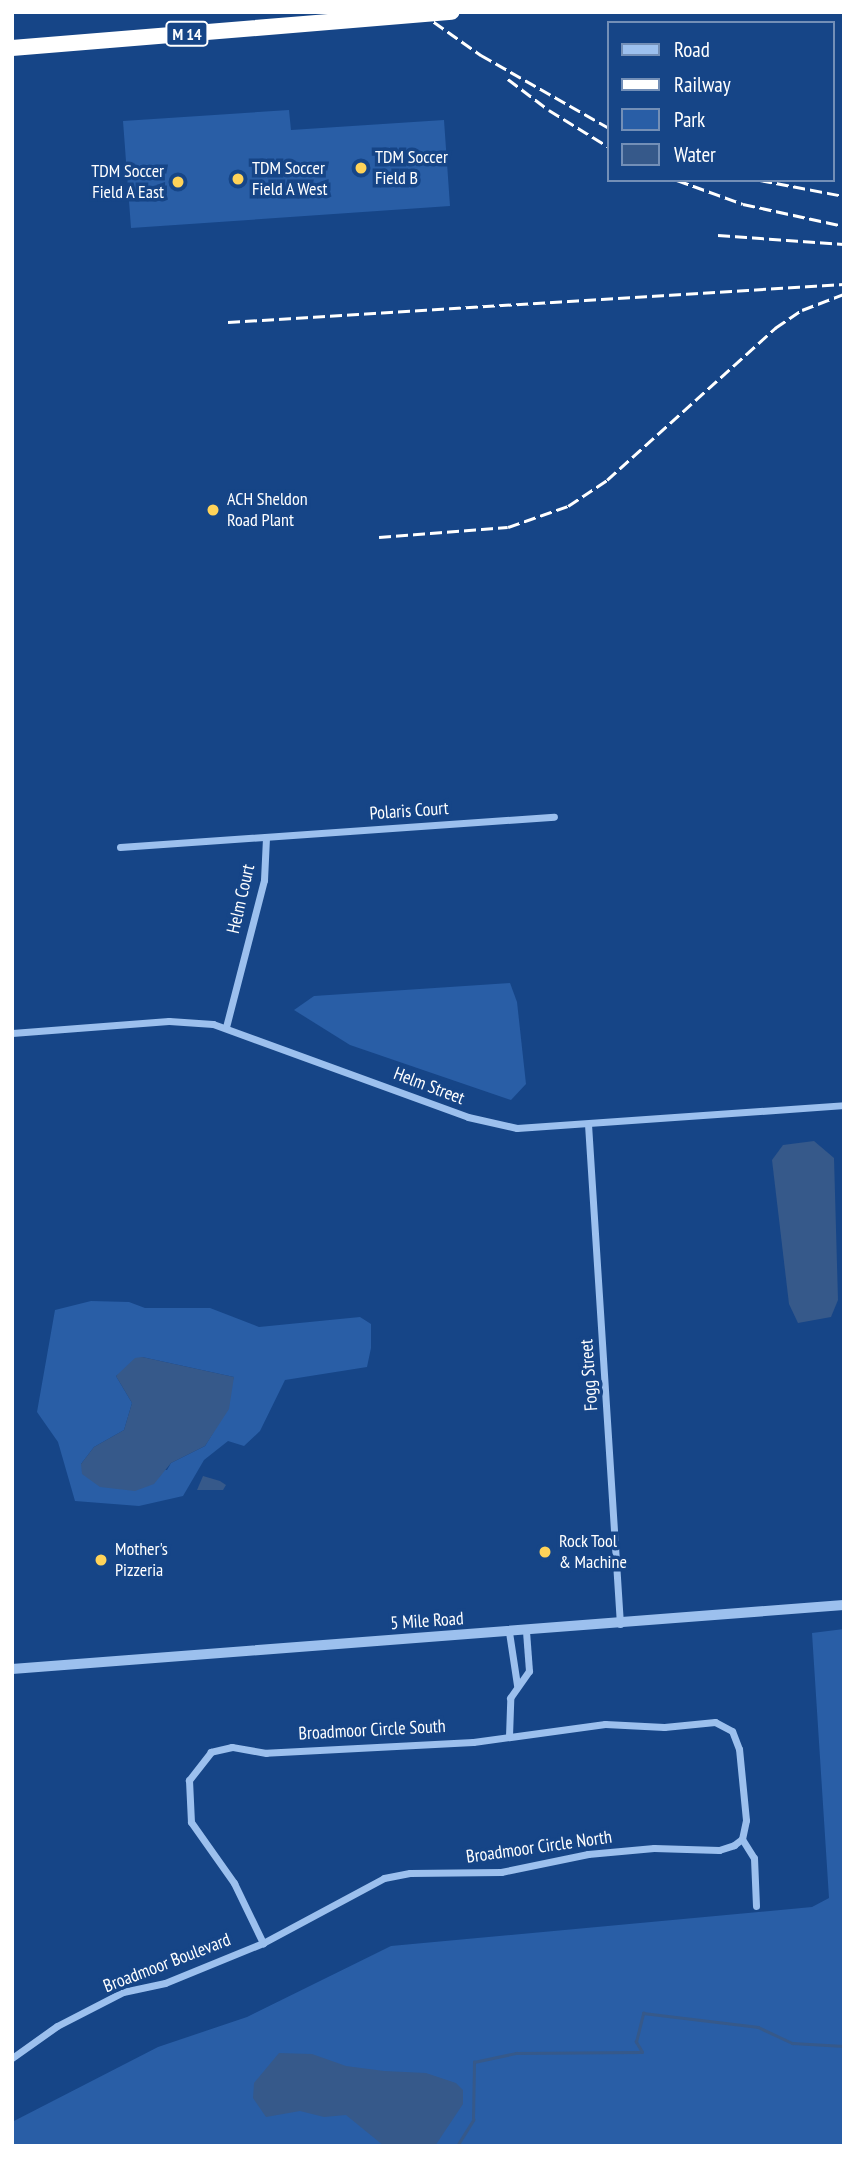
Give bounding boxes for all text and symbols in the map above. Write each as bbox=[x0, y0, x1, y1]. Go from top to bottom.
legend bbox=[608, 21, 835, 182]
road number: M 14 bbox=[164, 22, 210, 46]
text: Road bbox=[674, 36, 710, 63]
text: Railway bbox=[674, 71, 731, 98]
text: Park bbox=[674, 106, 705, 133]
text: Water bbox=[674, 141, 716, 168]
place label: TDM Soccer Field B bbox=[375, 147, 448, 190]
place label: TDM Soccer Field A West bbox=[252, 158, 329, 200]
marker: TDM Soccer Field B bbox=[353, 160, 369, 176]
place label: TDM Soccer Field A East bbox=[91, 161, 164, 204]
marker: TDM Soccer Field A West bbox=[230, 171, 246, 187]
marker: TDM Soccer Field A East bbox=[170, 174, 186, 190]
place label: ACH Sheldon Road Plant bbox=[227, 489, 308, 532]
marker: ACH Sheldon Road Plant bbox=[205, 502, 221, 518]
street label: Polaris Court bbox=[369, 797, 449, 825]
street label: Helm Court bbox=[223, 862, 259, 936]
street label: Helm Street bbox=[391, 1063, 467, 1109]
street label: Fogg Street bbox=[576, 1338, 602, 1412]
place label: Rock Tool & Machine bbox=[559, 1531, 627, 1574]
place label: Mother's Pizzeria bbox=[115, 1539, 168, 1582]
marker: Rock Tool & Machine bbox=[537, 1544, 553, 1560]
marker: Mother's Pizzeria bbox=[93, 1552, 109, 1568]
street label: 5 Mile Road bbox=[390, 1608, 464, 1634]
street label: Broadmoor Circle South bbox=[298, 1715, 446, 1745]
street label: Broadmoor Circle North bbox=[465, 1826, 613, 1868]
street label: Broadmoor Boulevard bbox=[100, 1929, 234, 1997]

